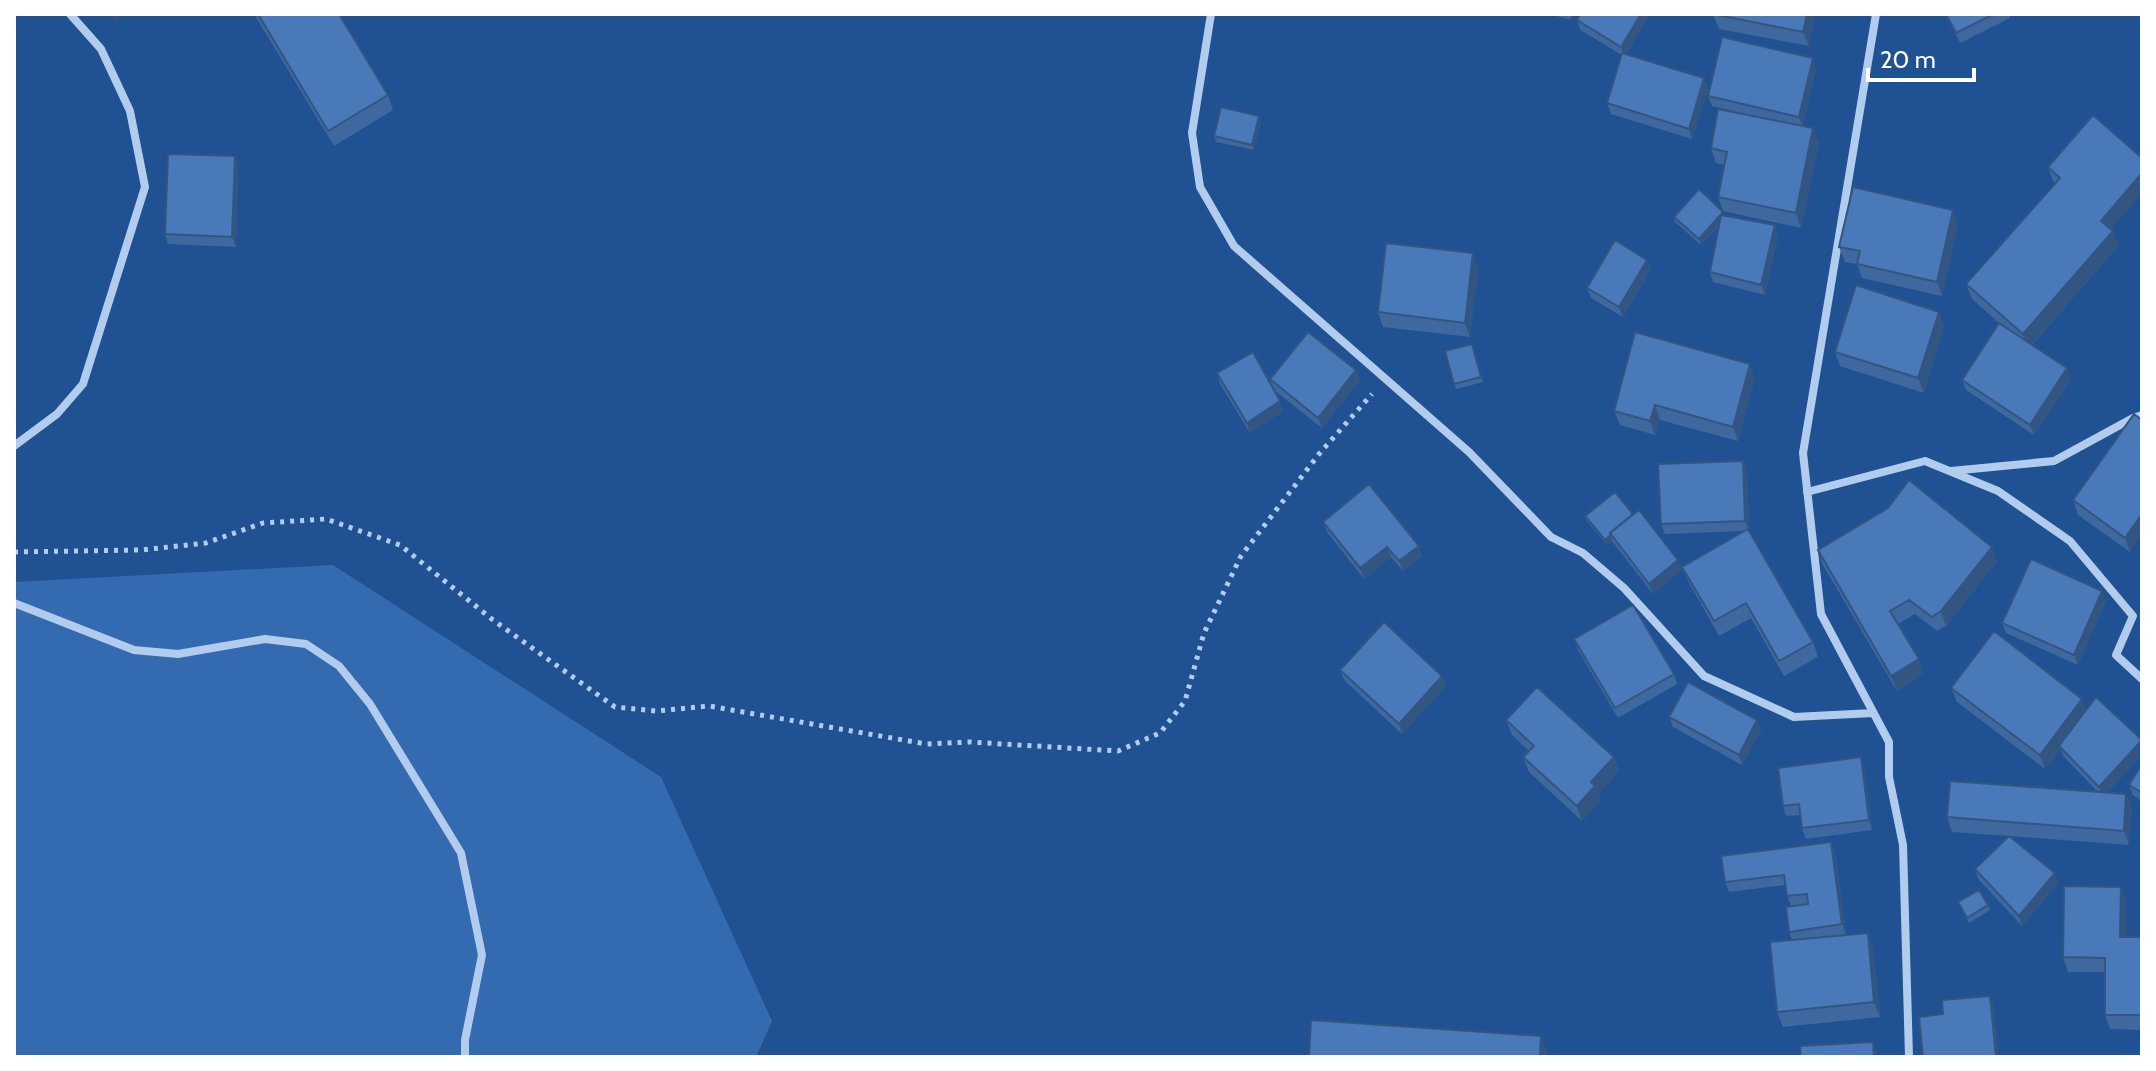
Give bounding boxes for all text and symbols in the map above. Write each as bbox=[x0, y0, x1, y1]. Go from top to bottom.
scale bar bbox=[1868, 32, 1974, 82]
text: 20 m bbox=[1880, 45, 1936, 74]

